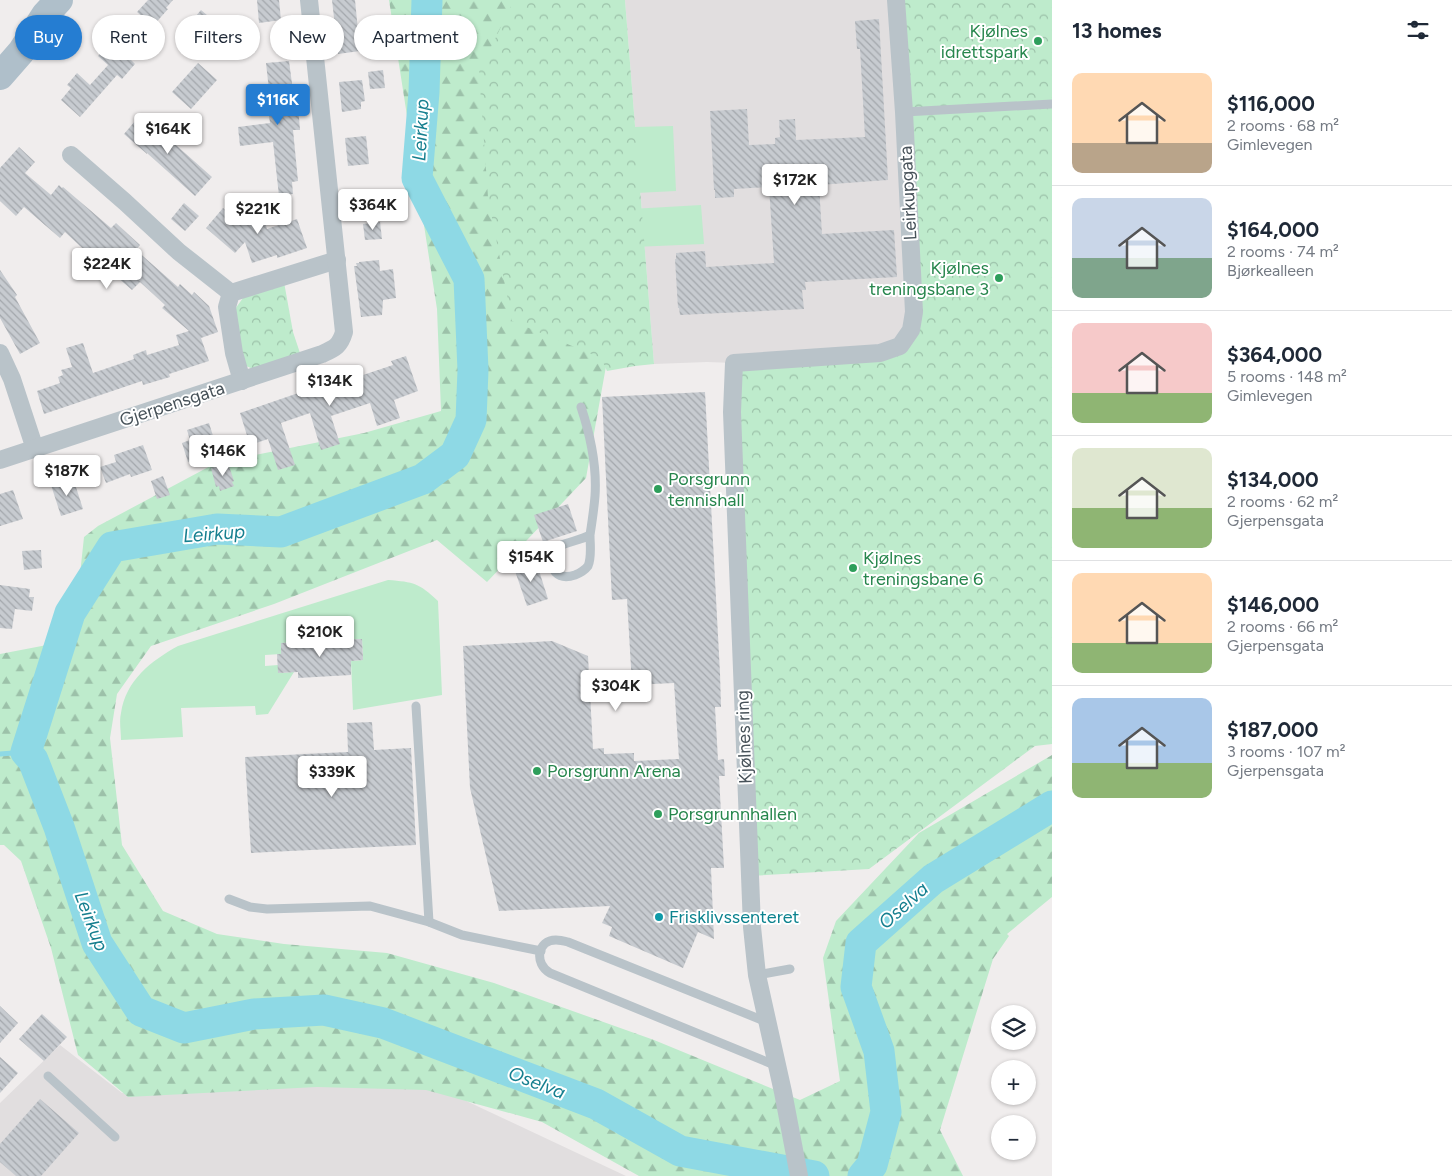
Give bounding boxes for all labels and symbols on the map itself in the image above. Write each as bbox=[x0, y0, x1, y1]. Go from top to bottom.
place label: Kjølnes idrettspark bbox=[941, 20, 1028, 63]
marker: Kjølnes idrettspark bbox=[1032, 35, 1044, 47]
pin: $116K bbox=[243, 84, 313, 126]
water label: Leirkup bbox=[407, 98, 434, 162]
pin: $164K bbox=[133, 112, 203, 155]
street label: Leirkupgata bbox=[895, 145, 921, 241]
pin: $172K bbox=[760, 164, 830, 206]
pin: $364K bbox=[338, 188, 408, 231]
pin: $221K bbox=[223, 192, 293, 235]
pin: $224K bbox=[72, 248, 142, 290]
place label: Kjølnes treningsbane 3 bbox=[869, 257, 989, 300]
marker: Kjølnes treningsbane 3 bbox=[993, 272, 1005, 284]
pin: $134K bbox=[295, 364, 365, 407]
street label: Gjerpensgata bbox=[117, 377, 227, 431]
pin: $146K bbox=[188, 434, 258, 477]
pin: $187K bbox=[32, 454, 102, 497]
place label: Porsgrunn tennishall bbox=[668, 468, 750, 511]
marker: Porsgrunn tennishall bbox=[652, 483, 664, 495]
water label: Leirkup bbox=[182, 520, 246, 547]
pin: $154K bbox=[496, 540, 566, 583]
place label: Kjølnes treningsbane 6 bbox=[863, 547, 983, 590]
marker: Kjølnes treningsbane 6 bbox=[847, 562, 859, 574]
pin: $210K bbox=[285, 616, 355, 658]
pin: $304K bbox=[581, 670, 651, 712]
street label: Kjølnes ring bbox=[731, 690, 757, 784]
pin: $339K bbox=[297, 756, 367, 798]
place label: Porsgrunn Arena bbox=[547, 760, 681, 782]
marker: Porsgrunn Arena bbox=[531, 765, 543, 777]
place label: Porsgrunnhallen bbox=[668, 803, 797, 825]
marker: Porsgrunnhallen bbox=[652, 808, 664, 820]
water label: Oselva bbox=[874, 877, 933, 934]
water label: Leirkup bbox=[70, 888, 113, 954]
place label: Frisklivssenteret bbox=[669, 906, 800, 928]
marker: Frisklivssenteret bbox=[653, 911, 665, 923]
water label: Oselva bbox=[505, 1061, 569, 1104]

